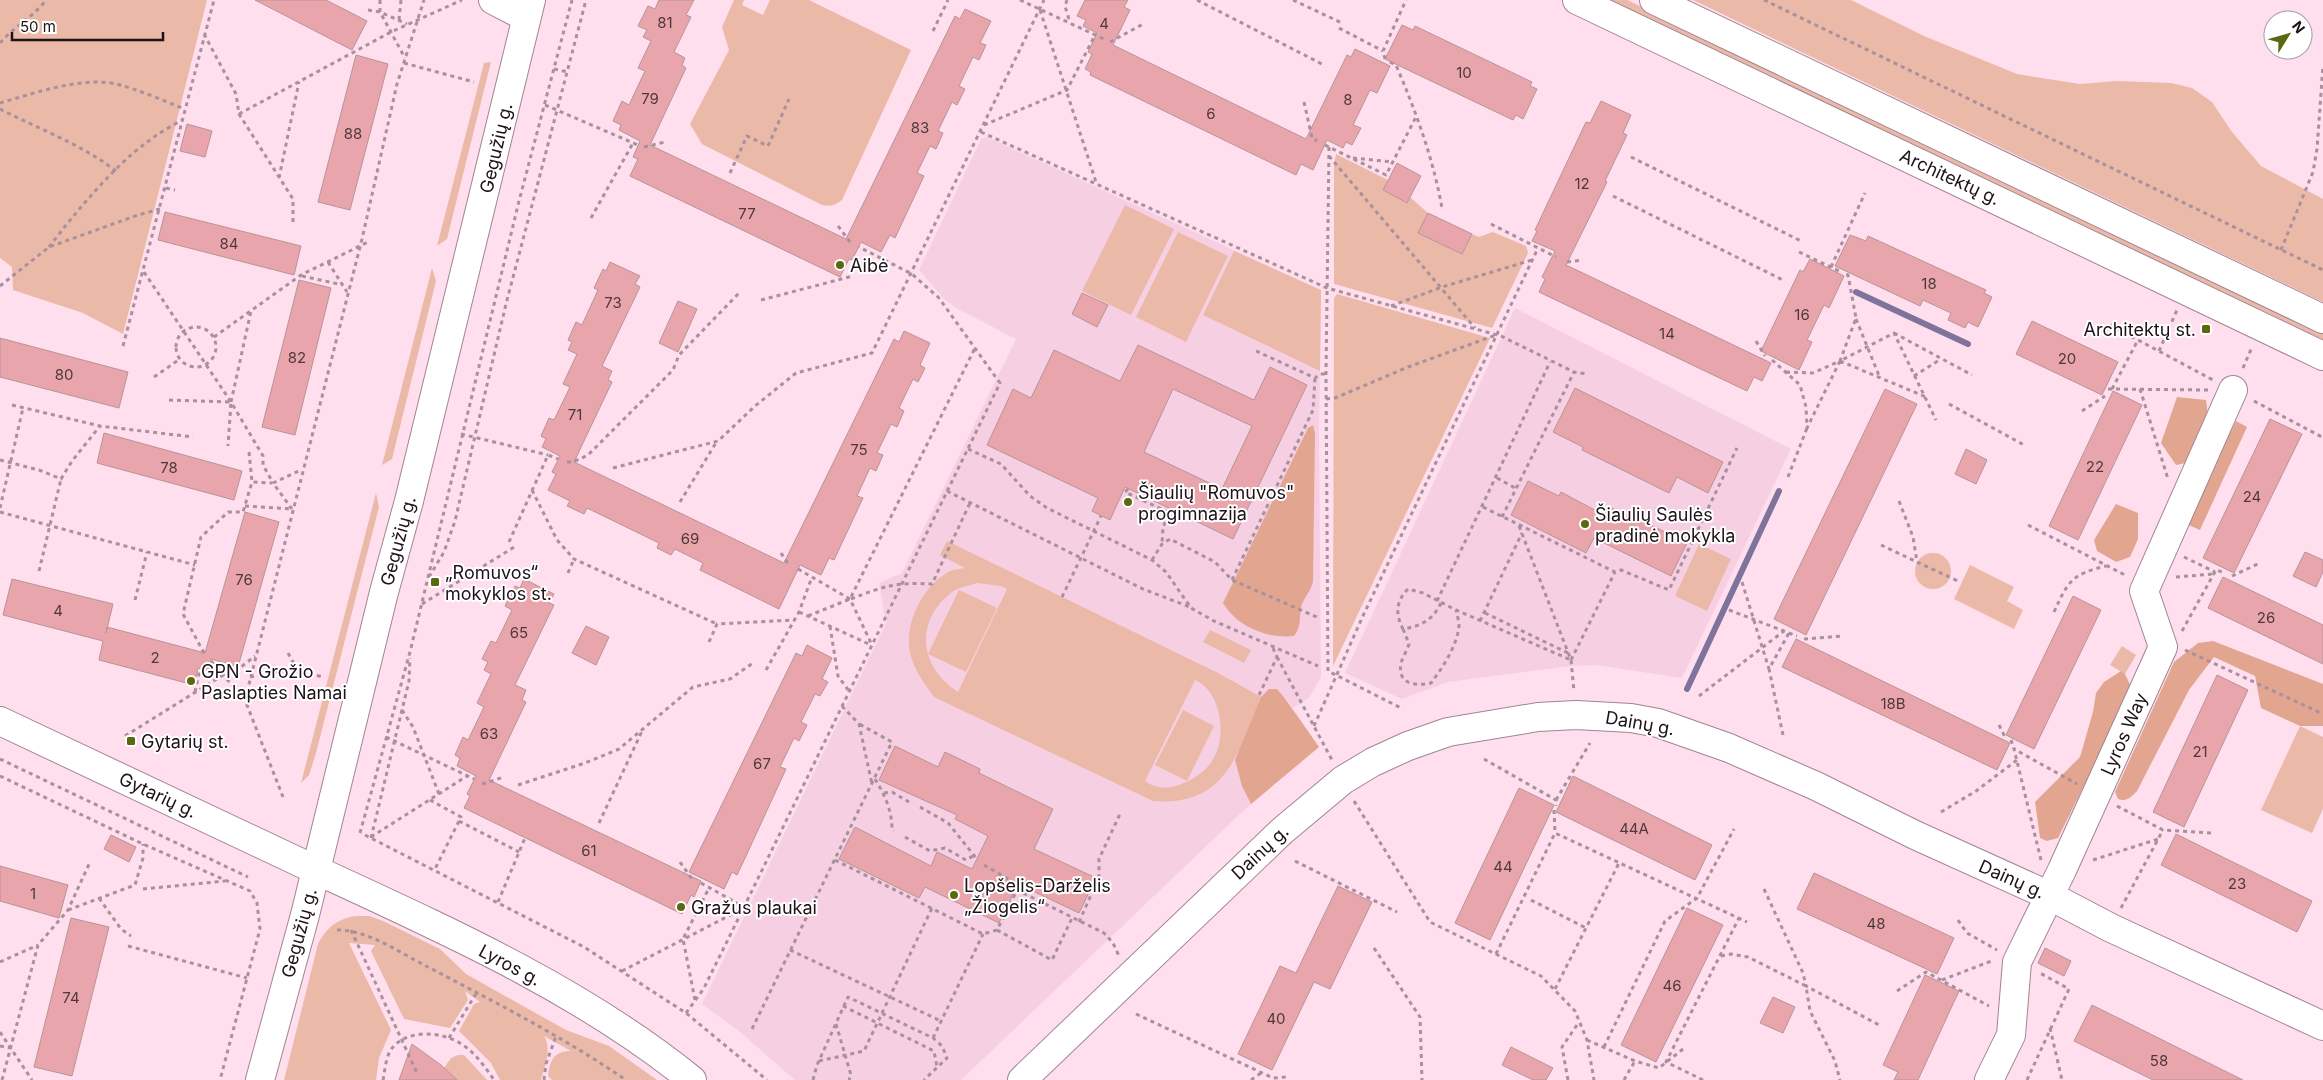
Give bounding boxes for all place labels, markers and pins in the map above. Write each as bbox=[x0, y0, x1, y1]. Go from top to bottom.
place label: Aibė bbox=[850, 255, 888, 276]
marker: Aibė bbox=[834, 259, 846, 271]
place label: Architektų st. bbox=[2084, 319, 2196, 340]
marker: Architektų st. bbox=[2200, 323, 2212, 335]
place label: Šiaulių "Romuvos" progimnazija bbox=[1138, 481, 1294, 524]
marker: Šiaulių "Romuvos" progimnazija bbox=[1122, 496, 1134, 508]
place label: Šiaulių Saulės pradinė mokykla bbox=[1595, 503, 1735, 546]
marker: Šiaulių Saulės pradinė mokykla bbox=[1579, 518, 1591, 530]
place label: „Romuvos“ mokyklos st. bbox=[445, 562, 552, 604]
marker: „Romuvos“ mokyklos st. bbox=[429, 576, 441, 588]
place label: GPN - Grožio Paslapties Namai bbox=[201, 661, 347, 703]
marker: GPN - Grožio Paslapties Namai bbox=[185, 675, 197, 687]
place label: Gytarių st. bbox=[141, 731, 229, 752]
marker: Gytarių st. bbox=[125, 735, 137, 747]
place label: Lopšelis-Darželis „Žiogelis“ bbox=[964, 875, 1111, 917]
marker: Lopšelis-Darželis „Žiogelis“ bbox=[948, 889, 960, 901]
place label: Gražus plaukai bbox=[691, 897, 817, 918]
marker: Gražus plaukai bbox=[675, 901, 687, 913]

